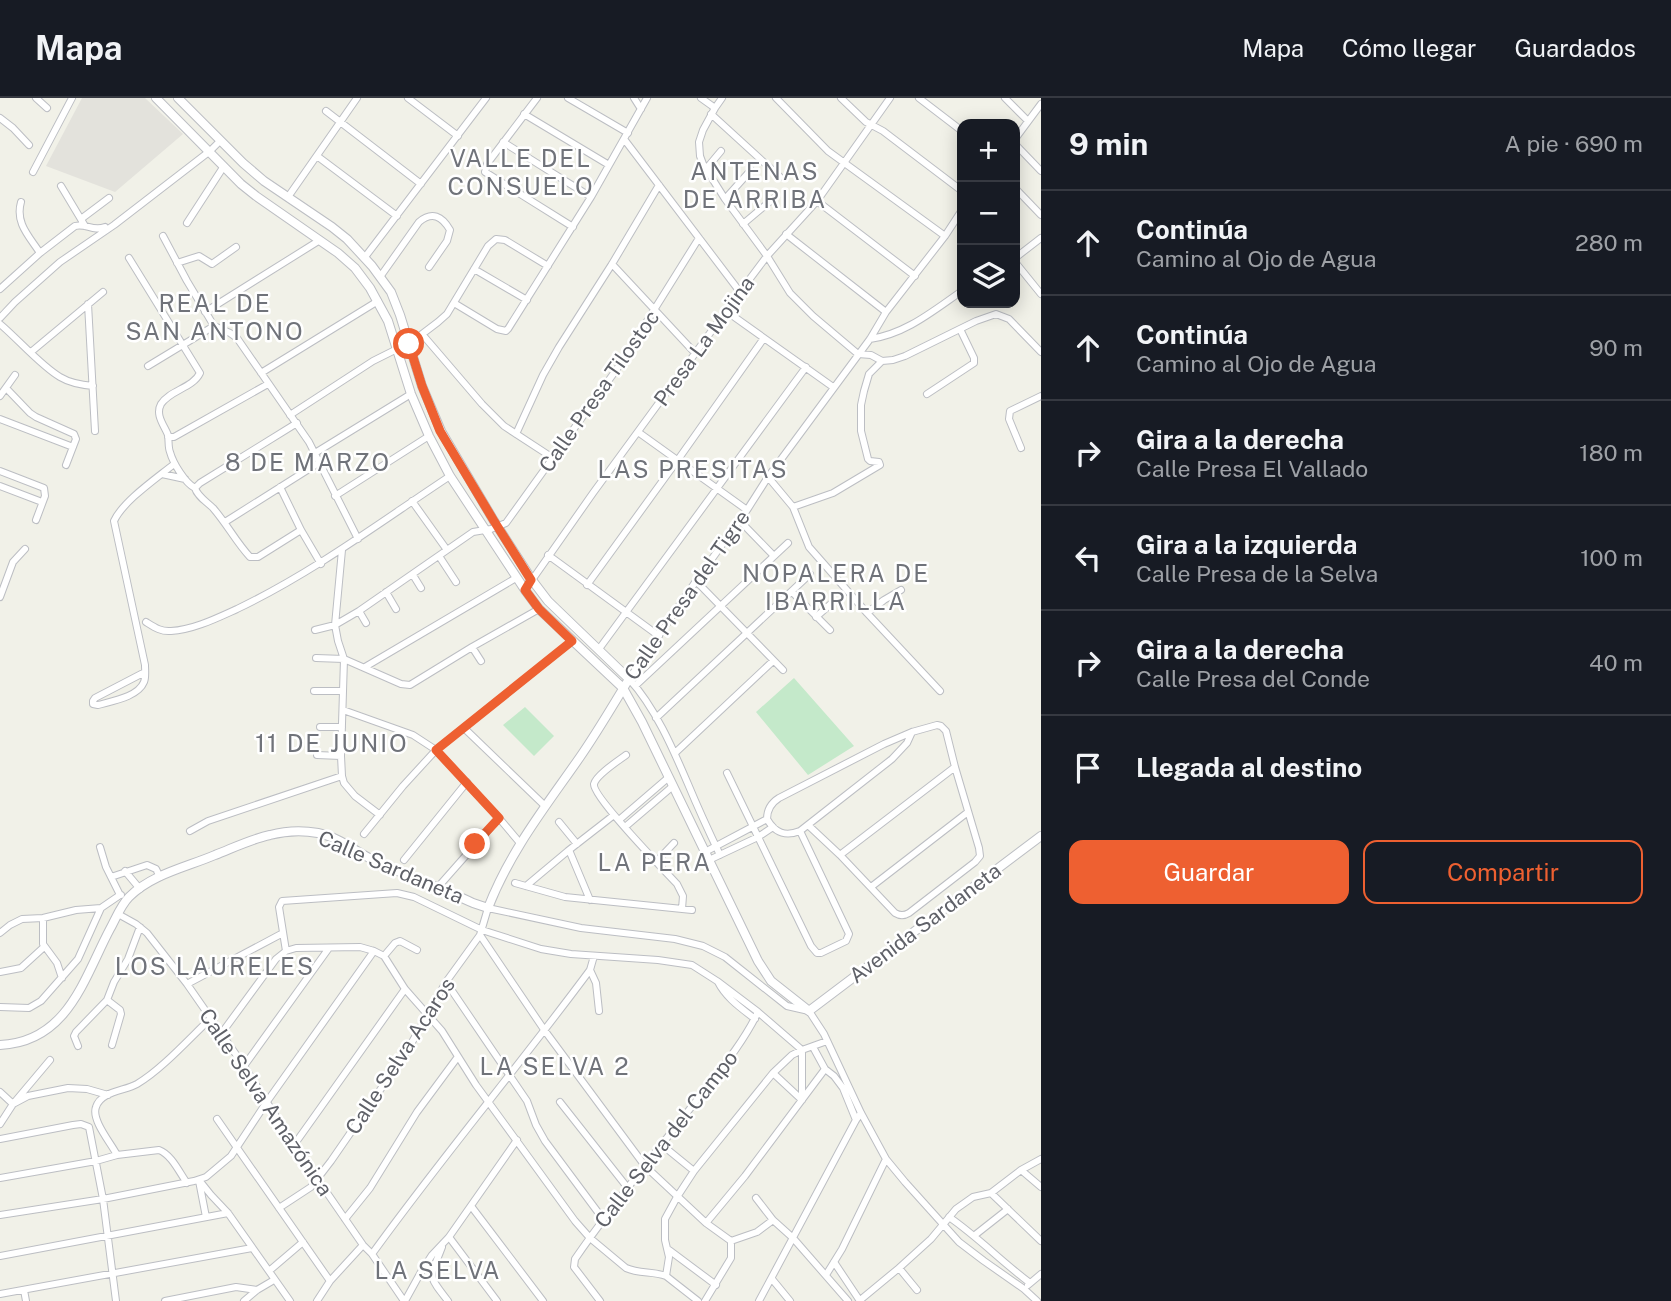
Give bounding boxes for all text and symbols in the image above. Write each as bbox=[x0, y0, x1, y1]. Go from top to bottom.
text: Mapa bbox=[35, 29, 123, 67]
text: Mapa bbox=[1242, 34, 1304, 62]
text: Cómo llegar bbox=[1342, 34, 1476, 62]
text: Guardados bbox=[1514, 34, 1636, 62]
map controls bbox=[957, 119, 1020, 308]
button: + bbox=[957, 119, 1020, 182]
text: 9 min bbox=[1069, 126, 1148, 162]
text: A pie · 690 m bbox=[1505, 130, 1643, 157]
district label: VALLE DEL CONSUELO bbox=[447, 144, 595, 200]
district label: ANTENAS DE ARRIBA bbox=[683, 157, 827, 213]
button: − bbox=[957, 182, 1020, 245]
text: Continúa bbox=[1136, 214, 1248, 245]
icon: ahead bbox=[1069, 224, 1107, 262]
text: 280 m bbox=[1575, 229, 1643, 256]
button: layers bbox=[957, 245, 1020, 308]
text: Camino al Ojo de Agua bbox=[1136, 245, 1376, 272]
street label: Presa La Mojina bbox=[649, 271, 759, 411]
district label: REAL DE SAN ANTONO bbox=[125, 289, 305, 345]
street label: Calle Presa Tilostoc bbox=[534, 305, 664, 477]
text: Continúa bbox=[1136, 319, 1248, 350]
route start bbox=[393, 328, 424, 359]
icon: ahead bbox=[1069, 329, 1107, 367]
text: 90 m bbox=[1589, 334, 1643, 361]
text: Camino al Ojo de Agua bbox=[1136, 350, 1376, 377]
text: Gira a la derecha bbox=[1136, 424, 1344, 455]
icon: right bbox=[1069, 434, 1107, 472]
text: 180 m bbox=[1579, 439, 1643, 466]
district label: 8 DE MARZO bbox=[225, 448, 391, 476]
district label: LAS PRESITAS bbox=[598, 455, 788, 483]
text: Calle Presa El Vallado bbox=[1136, 455, 1368, 482]
street label: Calle Presa del Tigre bbox=[619, 505, 755, 685]
text: Gira a la izquierda bbox=[1136, 529, 1358, 560]
icon: left bbox=[1069, 539, 1107, 577]
text: 100 m bbox=[1580, 544, 1643, 571]
district label: NOPALERA DE IBARRILLA bbox=[742, 559, 930, 615]
text: Calle Presa de la Selva bbox=[1136, 560, 1378, 587]
text: Gira a la derecha bbox=[1136, 634, 1344, 665]
icon: right bbox=[1069, 644, 1107, 682]
text: 40 m bbox=[1589, 649, 1643, 676]
text: Calle Presa del Conde bbox=[1136, 665, 1370, 692]
district label: 11 DE JUNIO bbox=[255, 729, 409, 757]
icon: arrive bbox=[1069, 749, 1107, 787]
text: Llegada al destino bbox=[1136, 752, 1362, 783]
street label: Calle Sardaneta bbox=[314, 825, 468, 909]
route end bbox=[459, 828, 490, 859]
button: Guardar bbox=[1069, 840, 1349, 904]
button: Compartir bbox=[1363, 840, 1643, 904]
district label: LA PERA bbox=[598, 848, 712, 876]
street label: Avenida Sardaneta bbox=[844, 858, 1006, 988]
district label: LOS LAURELES bbox=[115, 952, 315, 980]
street label: Calle Selva Acaros bbox=[340, 973, 460, 1139]
street label: Calle Selva Amazónica bbox=[194, 1004, 338, 1200]
street label: Calle Selva del Campo bbox=[589, 1046, 743, 1232]
district label: LA SELVA 2 bbox=[479, 1052, 631, 1080]
district label: LA SELVA bbox=[375, 1256, 501, 1284]

